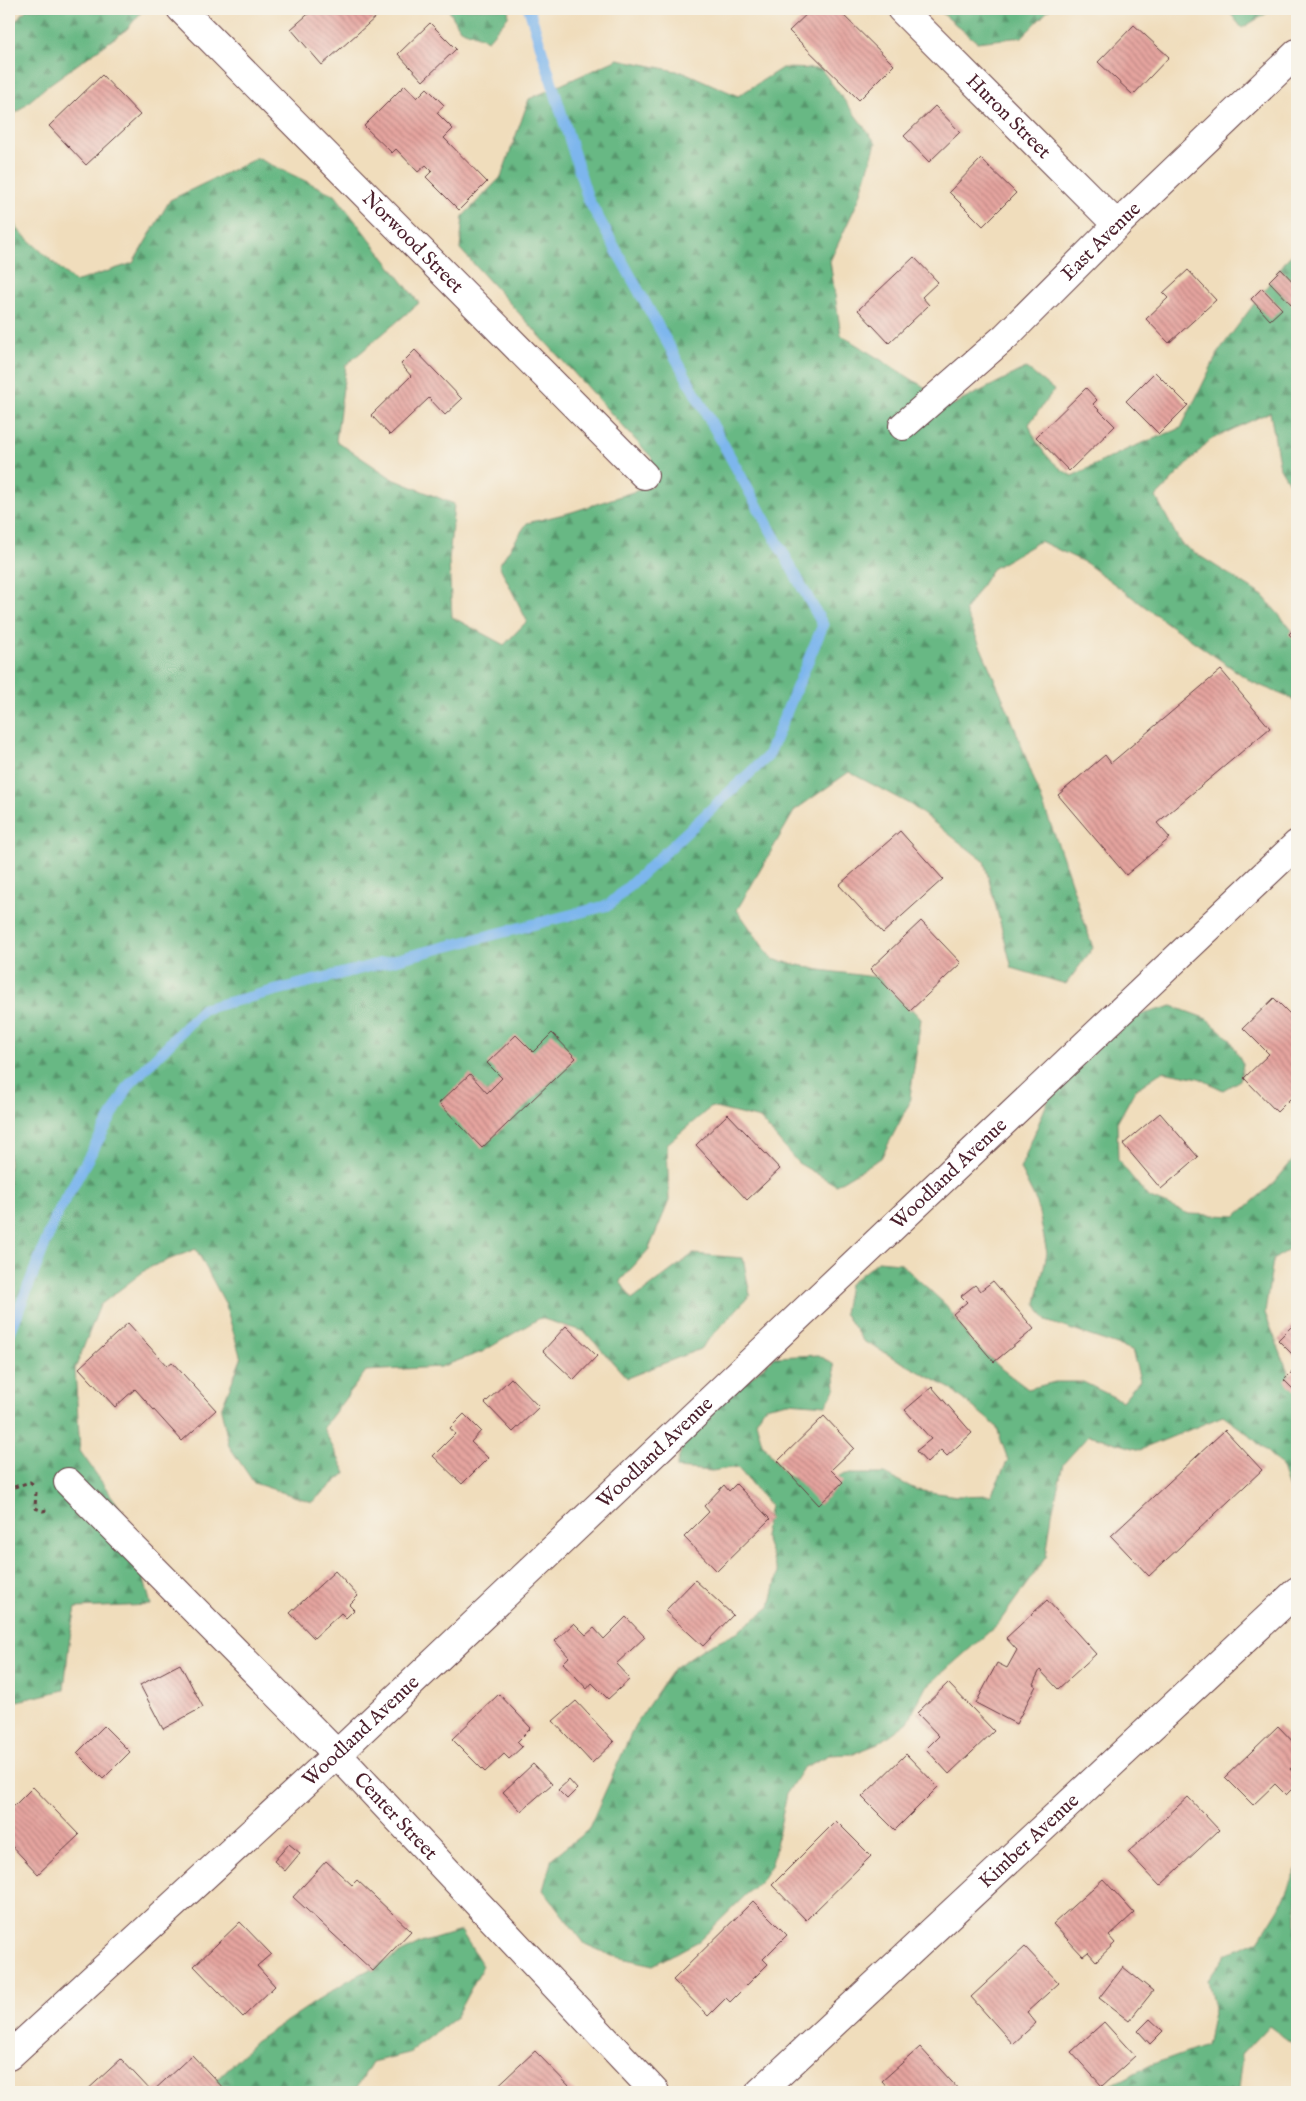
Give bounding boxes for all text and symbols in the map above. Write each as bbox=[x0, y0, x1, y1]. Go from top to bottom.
street label: Huron Street bbox=[961, 69, 1056, 164]
street label: Norwood Street bbox=[357, 186, 469, 299]
street label: East Avenue bbox=[1056, 196, 1146, 286]
street label: Woodland Avenue bbox=[885, 1113, 1012, 1235]
street label: Woodland Avenue bbox=[591, 1391, 718, 1514]
street label: Woodland Avenue bbox=[297, 1670, 425, 1792]
street label: Center Street bbox=[348, 1767, 443, 1866]
street label: Kimber Avenue bbox=[974, 1788, 1084, 1894]

